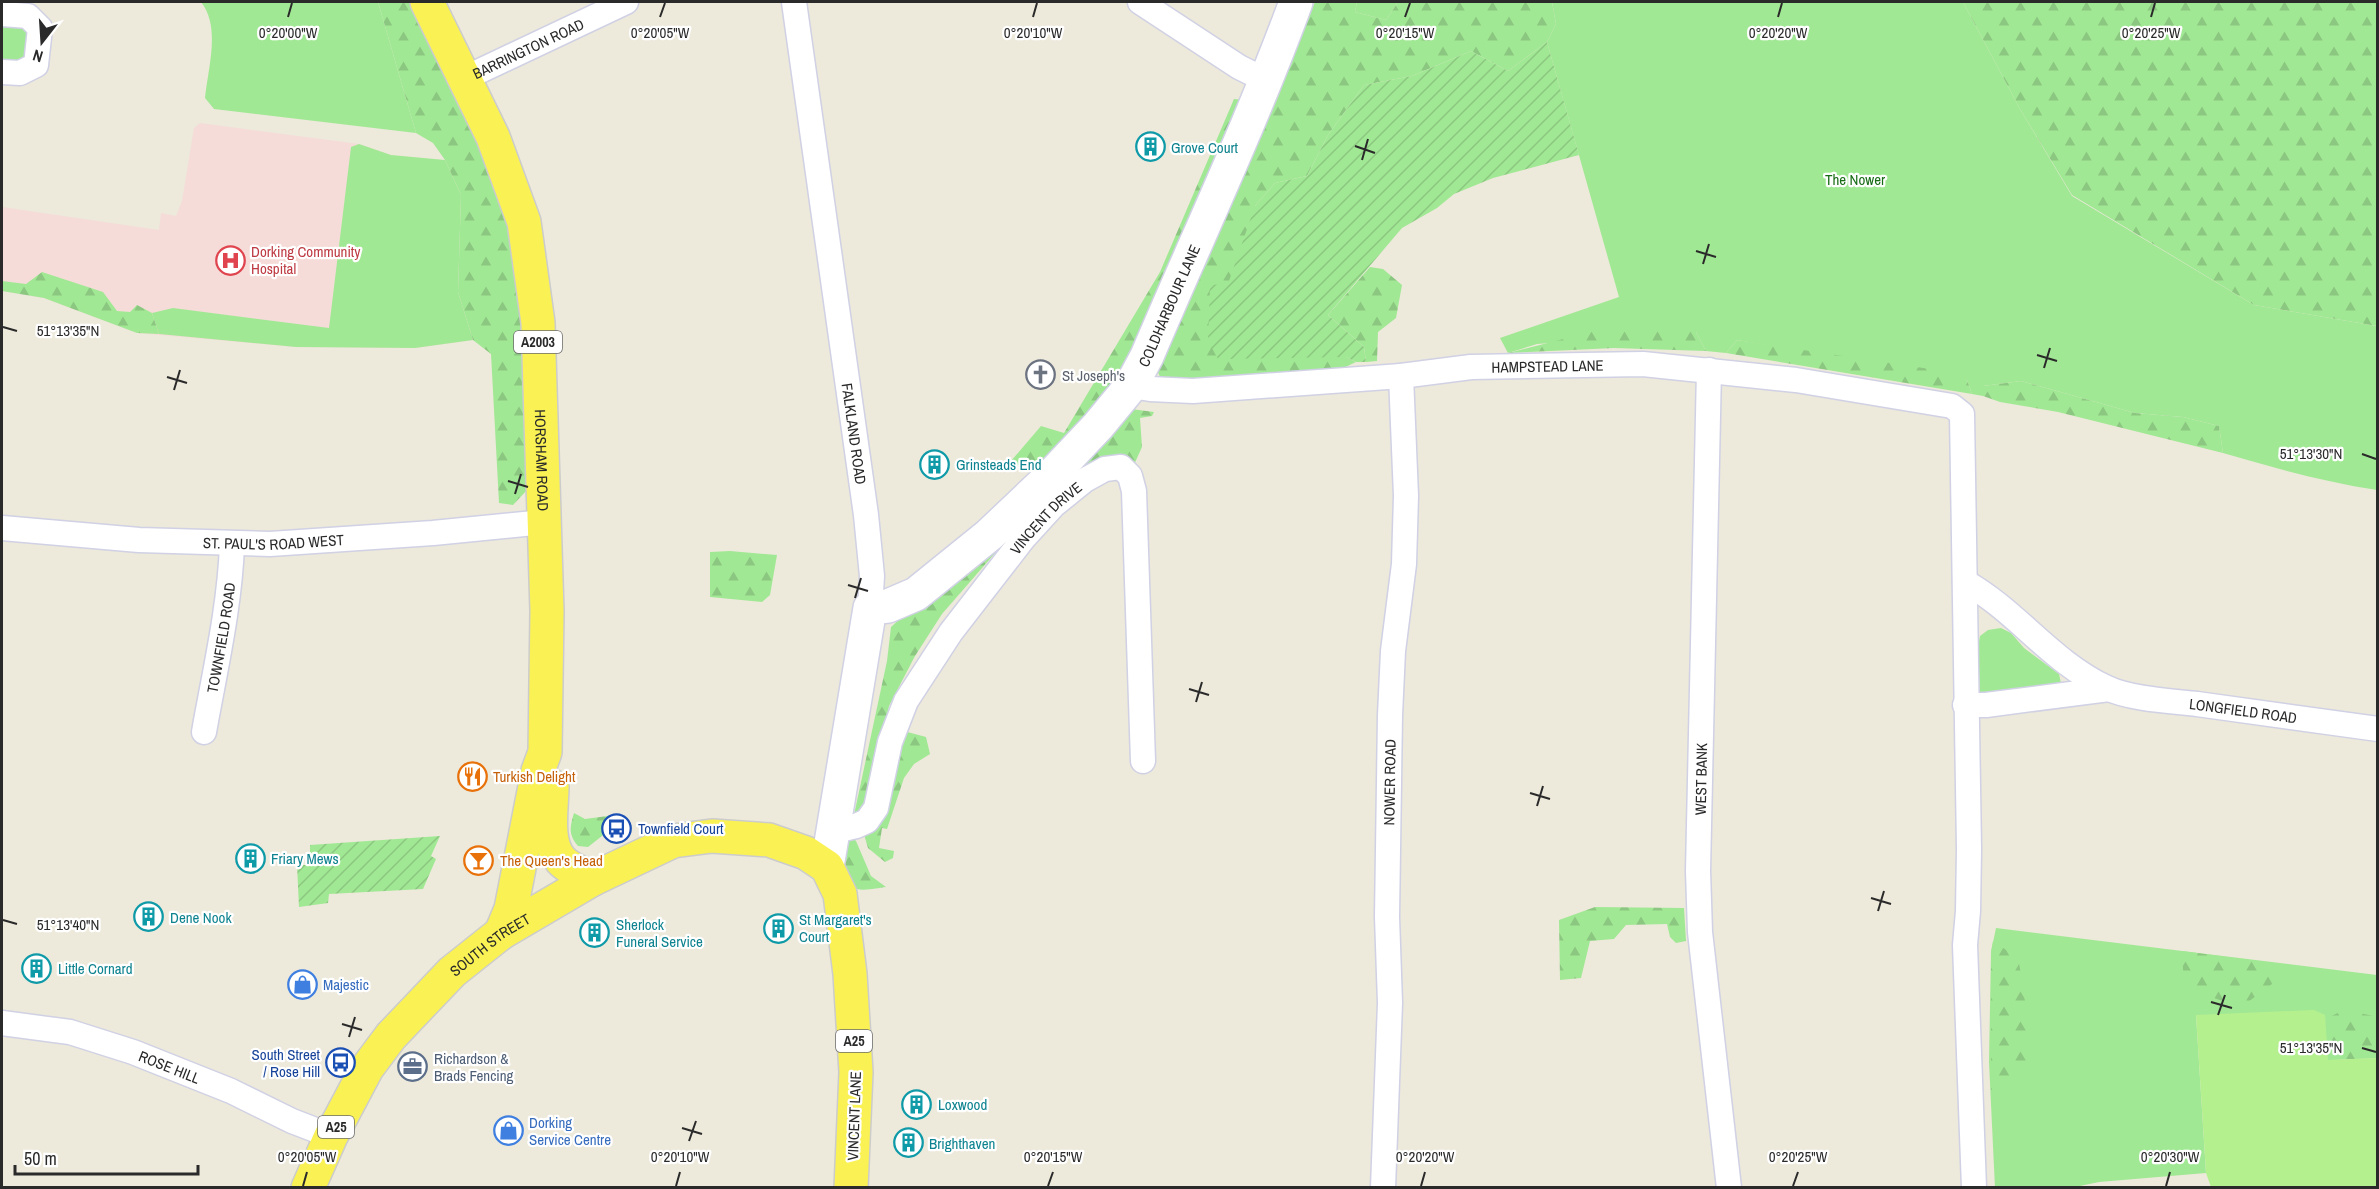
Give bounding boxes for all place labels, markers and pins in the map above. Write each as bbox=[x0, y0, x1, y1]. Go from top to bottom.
building icon: Grove Court bbox=[1134, 131, 1166, 163]
place label: Grove Court bbox=[1171, 137, 1239, 158]
place label: Dorking Community Hospital bbox=[251, 241, 361, 279]
hospital icon: Dorking Community Hospital bbox=[214, 244, 246, 276]
church icon: St Joseph's bbox=[1025, 359, 1057, 391]
place label: St Joseph's bbox=[1062, 365, 1125, 386]
building icon: Grinsteads End bbox=[919, 448, 951, 480]
place label: Grinsteads End bbox=[956, 454, 1041, 475]
restaurant icon: Turkish Delight bbox=[456, 760, 488, 792]
place label: Turkish Delight bbox=[493, 766, 576, 787]
bus stop icon: Townfield Court bbox=[601, 812, 633, 844]
place label: Townfield Court bbox=[638, 818, 724, 839]
building icon: Friary Mews bbox=[234, 842, 266, 874]
bar icon: The Queen's Head bbox=[463, 844, 495, 876]
place label: Friary Mews bbox=[271, 848, 339, 869]
place label: The Queen's Head bbox=[500, 850, 603, 871]
building icon: Dene Nook bbox=[133, 901, 165, 933]
place label: Dene Nook bbox=[170, 907, 232, 928]
place label: St Margaret's Court bbox=[799, 909, 872, 947]
building icon: St Margaret's Court bbox=[762, 912, 794, 944]
place label: Sherlock Funeral Service bbox=[616, 914, 703, 952]
building icon: Sherlock Funeral Service bbox=[579, 917, 611, 949]
building icon: Little Cornard bbox=[21, 952, 53, 984]
place label: Little Cornard bbox=[58, 958, 133, 979]
shop icon: Majestic bbox=[286, 968, 318, 1000]
place label: Majestic bbox=[323, 974, 369, 995]
place label: South Street / Rose Hill bbox=[252, 1044, 321, 1082]
bus stop icon: South Street / Rose Hill bbox=[325, 1047, 357, 1079]
place label: Richardson & Brads Fencing bbox=[434, 1048, 514, 1086]
office icon: Richardson & Brads Fencing bbox=[397, 1051, 429, 1083]
building icon: Loxwood bbox=[901, 1088, 933, 1120]
place label: Loxwood bbox=[938, 1094, 987, 1115]
place label: Dorking Service Centre bbox=[529, 1112, 611, 1150]
shop icon: Dorking Service Centre bbox=[492, 1115, 524, 1147]
building icon: Brighthaven bbox=[892, 1127, 924, 1159]
place label: Brighthaven bbox=[929, 1133, 995, 1154]

